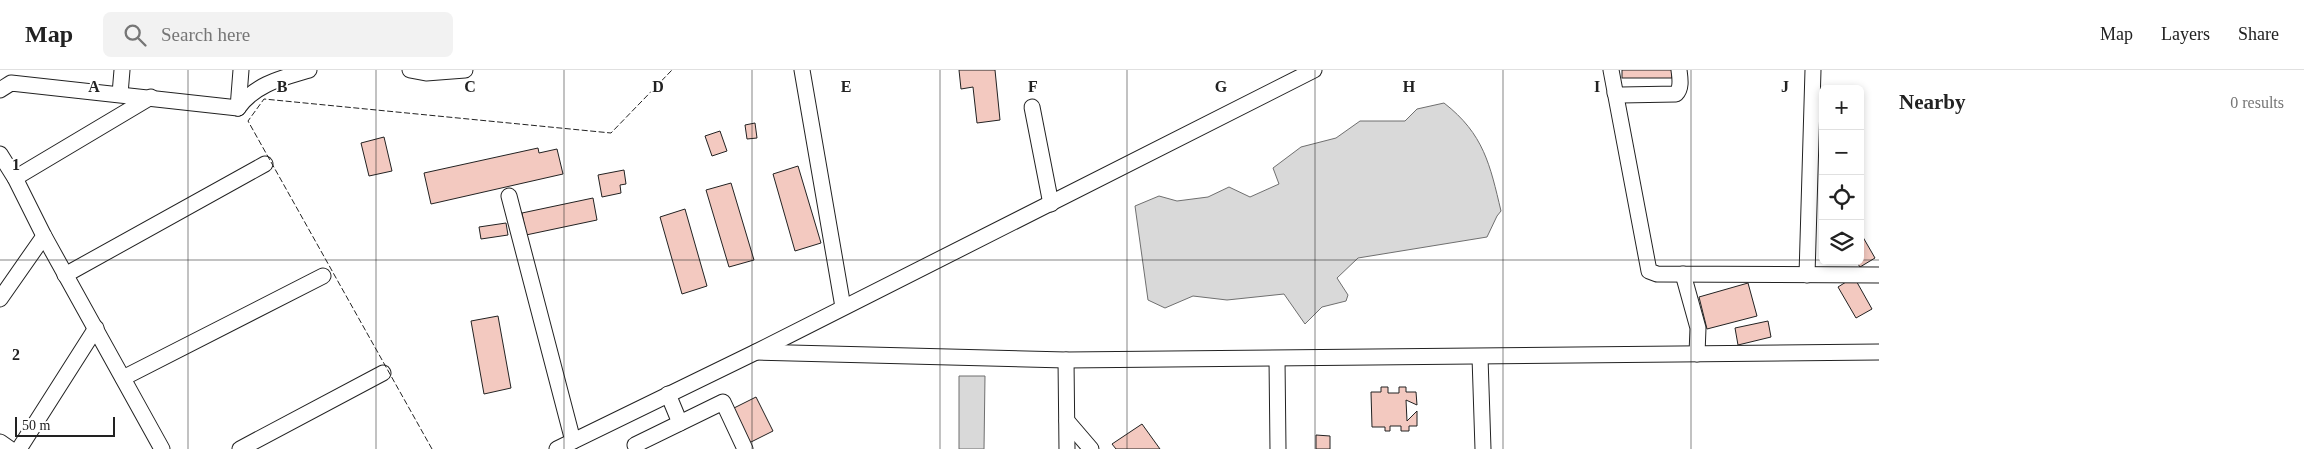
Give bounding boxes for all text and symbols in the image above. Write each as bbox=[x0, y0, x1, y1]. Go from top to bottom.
search box bbox=[103, 12, 453, 57]
text: Map bbox=[25, 21, 73, 47]
icon: search bbox=[121, 21, 149, 49]
text: Search here bbox=[161, 24, 250, 45]
text: Map bbox=[2100, 24, 2133, 44]
text: Layers bbox=[2161, 24, 2210, 44]
text: Share bbox=[2238, 24, 2279, 44]
text: A bbox=[88, 78, 100, 95]
text: B bbox=[277, 78, 288, 95]
text: C bbox=[464, 78, 476, 95]
text: D bbox=[652, 78, 664, 95]
text: E bbox=[841, 78, 851, 95]
text: F bbox=[1028, 78, 1038, 95]
text: G bbox=[1215, 78, 1228, 95]
text: H bbox=[1403, 78, 1416, 95]
text: I bbox=[1594, 78, 1600, 95]
text: J bbox=[1781, 78, 1789, 95]
map controls bbox=[1819, 85, 1864, 265]
button: + bbox=[1819, 85, 1864, 130]
text: Nearby bbox=[1899, 90, 1966, 114]
text: 0 results bbox=[2230, 94, 2284, 111]
button: − bbox=[1819, 130, 1864, 175]
text: 1 bbox=[12, 156, 20, 173]
button: locate bbox=[1819, 175, 1864, 220]
button: layers bbox=[1819, 220, 1864, 265]
text: 2 bbox=[12, 346, 20, 363]
scale bar bbox=[15, 414, 115, 437]
text: 50 m bbox=[22, 418, 50, 433]

